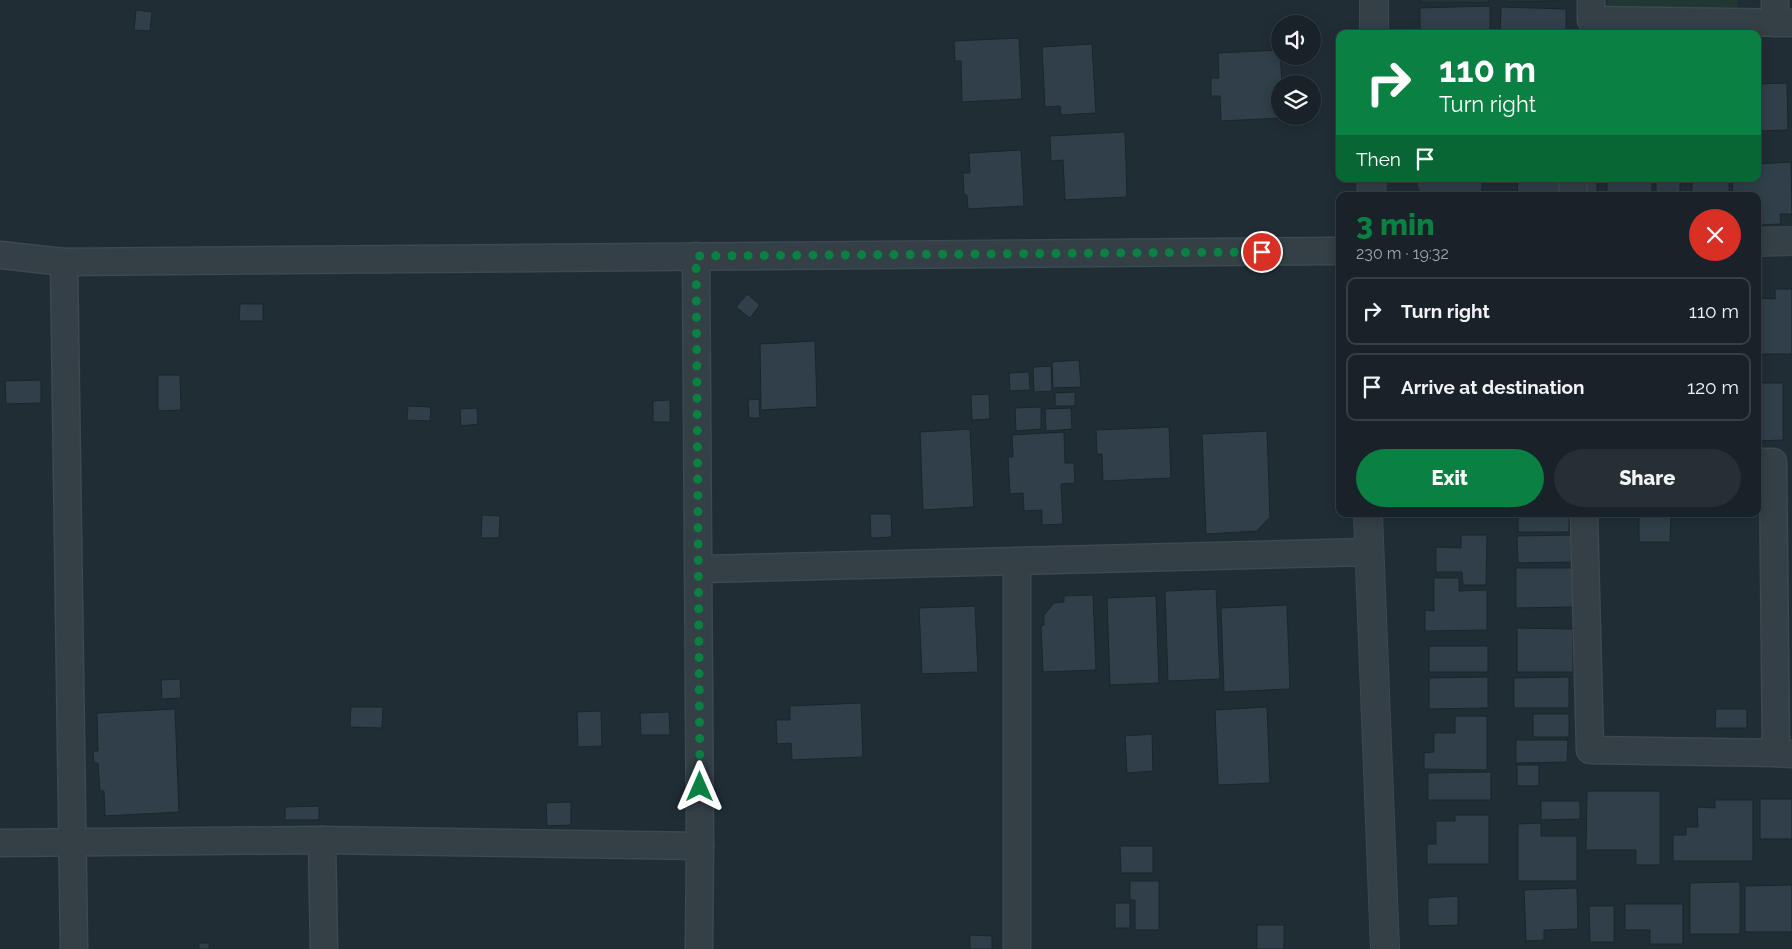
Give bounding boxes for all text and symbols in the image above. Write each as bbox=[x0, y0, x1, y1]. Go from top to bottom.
map controls bbox=[1271, 15, 1321, 125]
button: sound bbox=[1271, 15, 1321, 65]
text: 110 m bbox=[1439, 49, 1536, 90]
icon: right bbox=[1356, 50, 1421, 115]
button: layers bbox=[1271, 75, 1321, 125]
text: Turn right bbox=[1439, 91, 1536, 117]
icon: arrive bbox=[1411, 145, 1439, 173]
text: Then bbox=[1356, 148, 1401, 170]
text: 3 min bbox=[1356, 207, 1435, 242]
button: close bbox=[1689, 209, 1741, 261]
pin bbox=[1241, 231, 1283, 273]
icon: arrive bbox=[1248, 238, 1276, 266]
text: 230 m · 19:32 bbox=[1356, 244, 1449, 263]
icon: right bbox=[1358, 297, 1386, 325]
text: Turn right bbox=[1401, 300, 1490, 322]
text: 110 m bbox=[1689, 300, 1739, 322]
icon: arrive bbox=[1358, 373, 1386, 401]
text: Arrive at destination bbox=[1401, 376, 1585, 398]
text: 120 m bbox=[1687, 376, 1739, 398]
button: Exit bbox=[1356, 449, 1544, 507]
button: Share bbox=[1554, 449, 1741, 507]
position arrow bbox=[673, 760, 725, 812]

